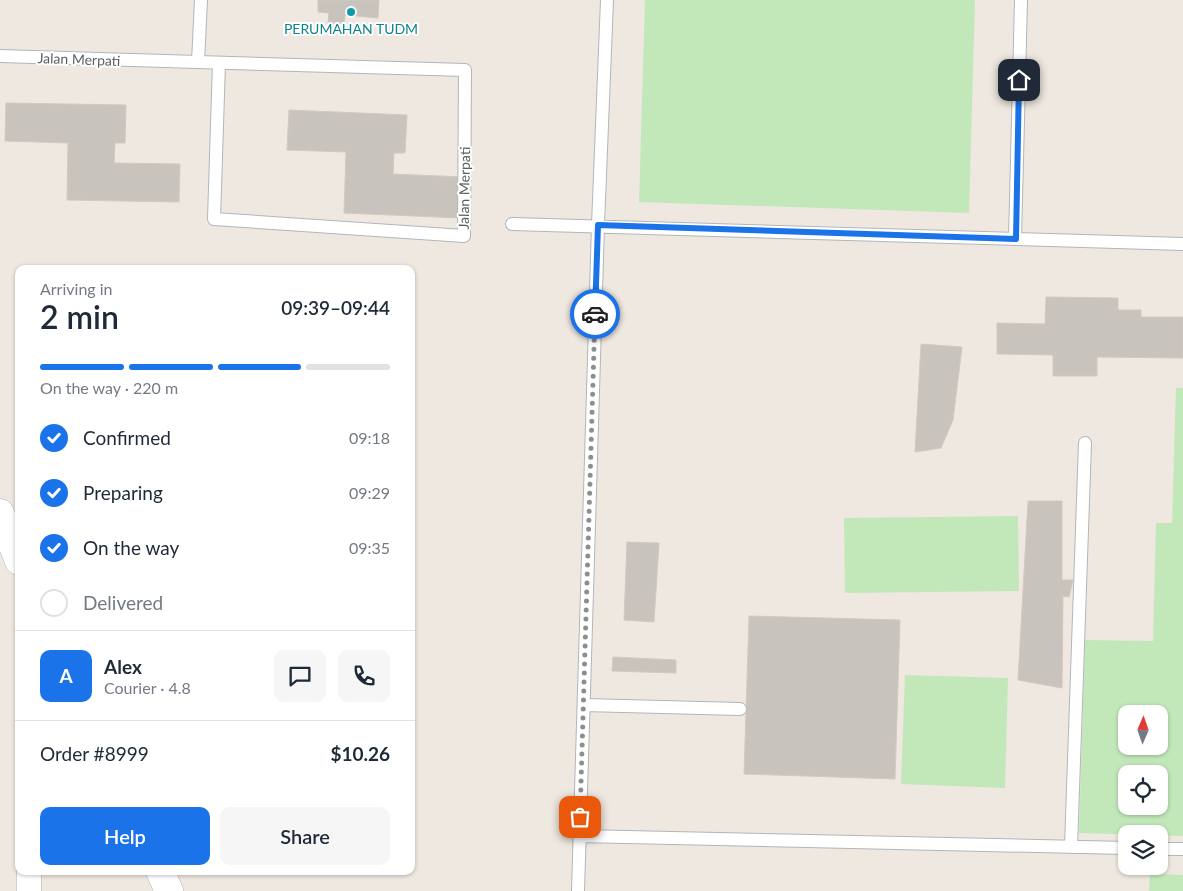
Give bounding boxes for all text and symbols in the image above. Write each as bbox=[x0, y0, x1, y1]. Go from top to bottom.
marker: PERUMAHAN TUDM bbox=[345, 6, 357, 18]
place label: PERUMAHAN TUDM bbox=[284, 20, 418, 37]
street label: Jalan Merpati bbox=[37, 49, 121, 69]
pin bbox=[998, 59, 1040, 101]
icon: home bbox=[1005, 66, 1033, 94]
street label: Jalan Merpati bbox=[455, 146, 473, 230]
text: Arriving in bbox=[40, 279, 113, 298]
courier bbox=[570, 289, 620, 339]
text: 09:39–09:44 bbox=[281, 296, 390, 319]
text: 2 min bbox=[40, 297, 119, 336]
icon: car bbox=[581, 300, 609, 328]
text: On the way · 220 m bbox=[40, 378, 178, 397]
icon: check bbox=[40, 424, 68, 452]
text: Confirmed bbox=[83, 426, 171, 449]
text: 09:18 bbox=[349, 428, 390, 447]
icon: check bbox=[40, 479, 68, 507]
text: Preparing bbox=[83, 481, 163, 504]
text: 09:29 bbox=[349, 483, 390, 502]
icon: check bbox=[40, 534, 68, 562]
text: On the way bbox=[83, 536, 179, 559]
text: 09:35 bbox=[349, 538, 390, 557]
text: Delivered bbox=[83, 591, 163, 614]
button: chat bbox=[274, 650, 326, 702]
button: phone bbox=[338, 650, 390, 702]
text: Alex bbox=[104, 655, 142, 678]
text: A bbox=[59, 664, 73, 687]
text: Courier · 4.8 bbox=[104, 678, 191, 697]
north arrow bbox=[1118, 705, 1168, 755]
map controls bbox=[1118, 705, 1168, 875]
text: Order #8999 bbox=[40, 742, 149, 765]
text: $10.26 bbox=[330, 742, 390, 765]
button: locate bbox=[1118, 765, 1168, 815]
pin bbox=[559, 796, 601, 838]
icon: bag bbox=[566, 803, 594, 831]
button: Help bbox=[40, 807, 210, 865]
button: Share bbox=[220, 807, 390, 865]
button: layers bbox=[1118, 825, 1168, 875]

